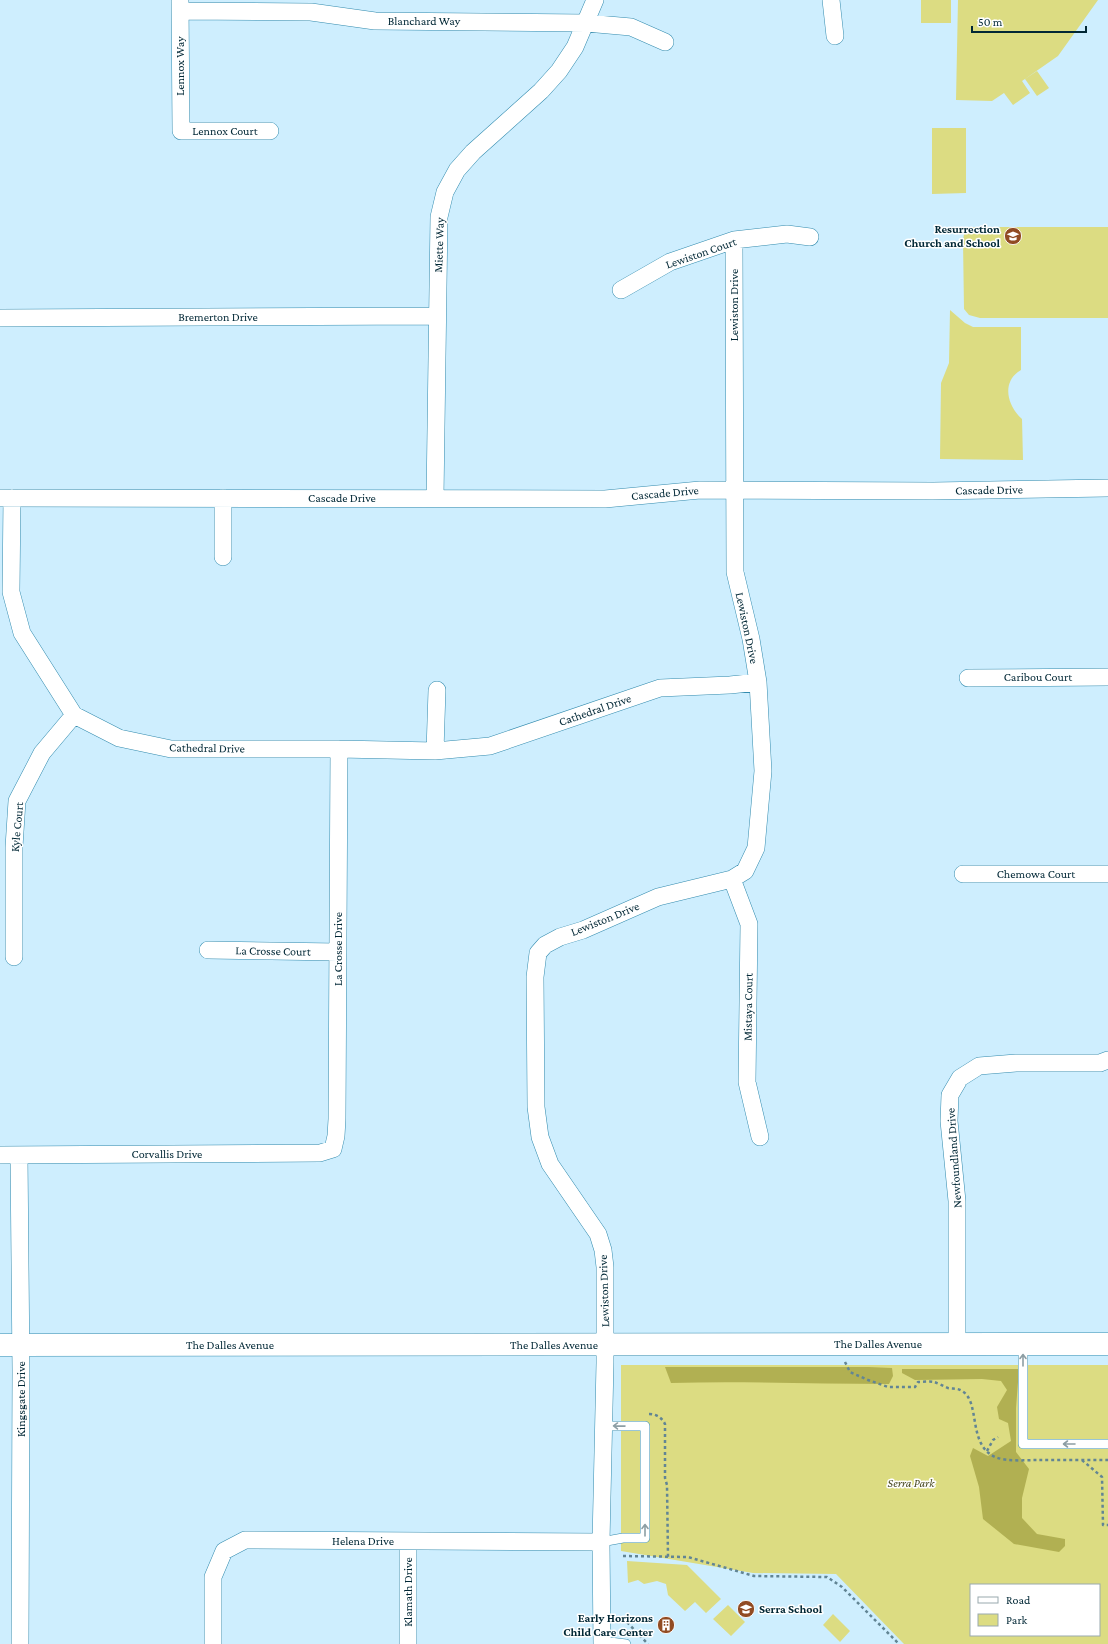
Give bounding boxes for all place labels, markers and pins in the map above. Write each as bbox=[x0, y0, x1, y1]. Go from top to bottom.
place label: Resurrection Church and School bbox=[904, 222, 1000, 250]
school or university icon: Resurrection Church and School bbox=[1003, 226, 1023, 246]
school or university icon: Serra School bbox=[736, 1599, 756, 1619]
place label: Serra School bbox=[759, 1602, 823, 1616]
place label: Early Horizons Child Care Center bbox=[563, 1611, 653, 1639]
building icon: Early Horizons Child Care Center bbox=[656, 1615, 676, 1635]

